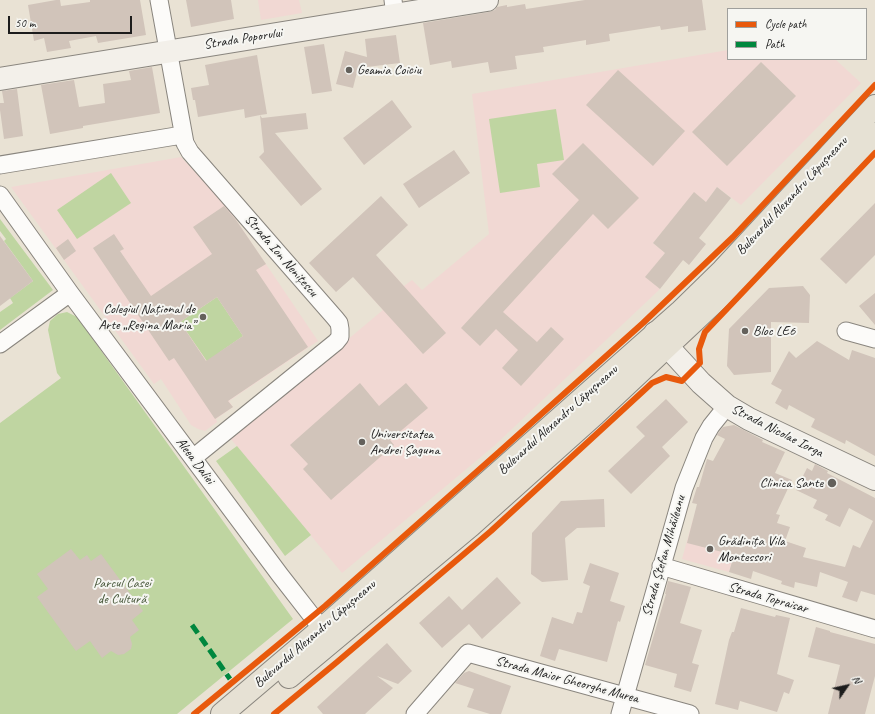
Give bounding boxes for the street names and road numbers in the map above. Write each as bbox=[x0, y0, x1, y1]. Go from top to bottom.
street label: Strada Poporului bbox=[203, 25, 283, 53]
street label: Bulevardul Alexandru Lăpușneanu bbox=[733, 133, 851, 259]
street label: Strada Ion Nenițescu bbox=[241, 211, 321, 301]
street label: Bulevardul Alexandru Lăpușneanu bbox=[494, 362, 622, 478]
street label: Strada Nicolae Iorga bbox=[728, 401, 826, 461]
street label: Aleea Daliei bbox=[172, 434, 218, 488]
street label: Strada Ștefan Mihăileanu bbox=[639, 494, 689, 618]
street label: Bulevardul Alexandru Lăpușneanu bbox=[251, 576, 379, 692]
street label: Strada Topraisar bbox=[726, 579, 810, 617]
street label: Strada Maior Gheorghe Murea bbox=[494, 653, 640, 707]

